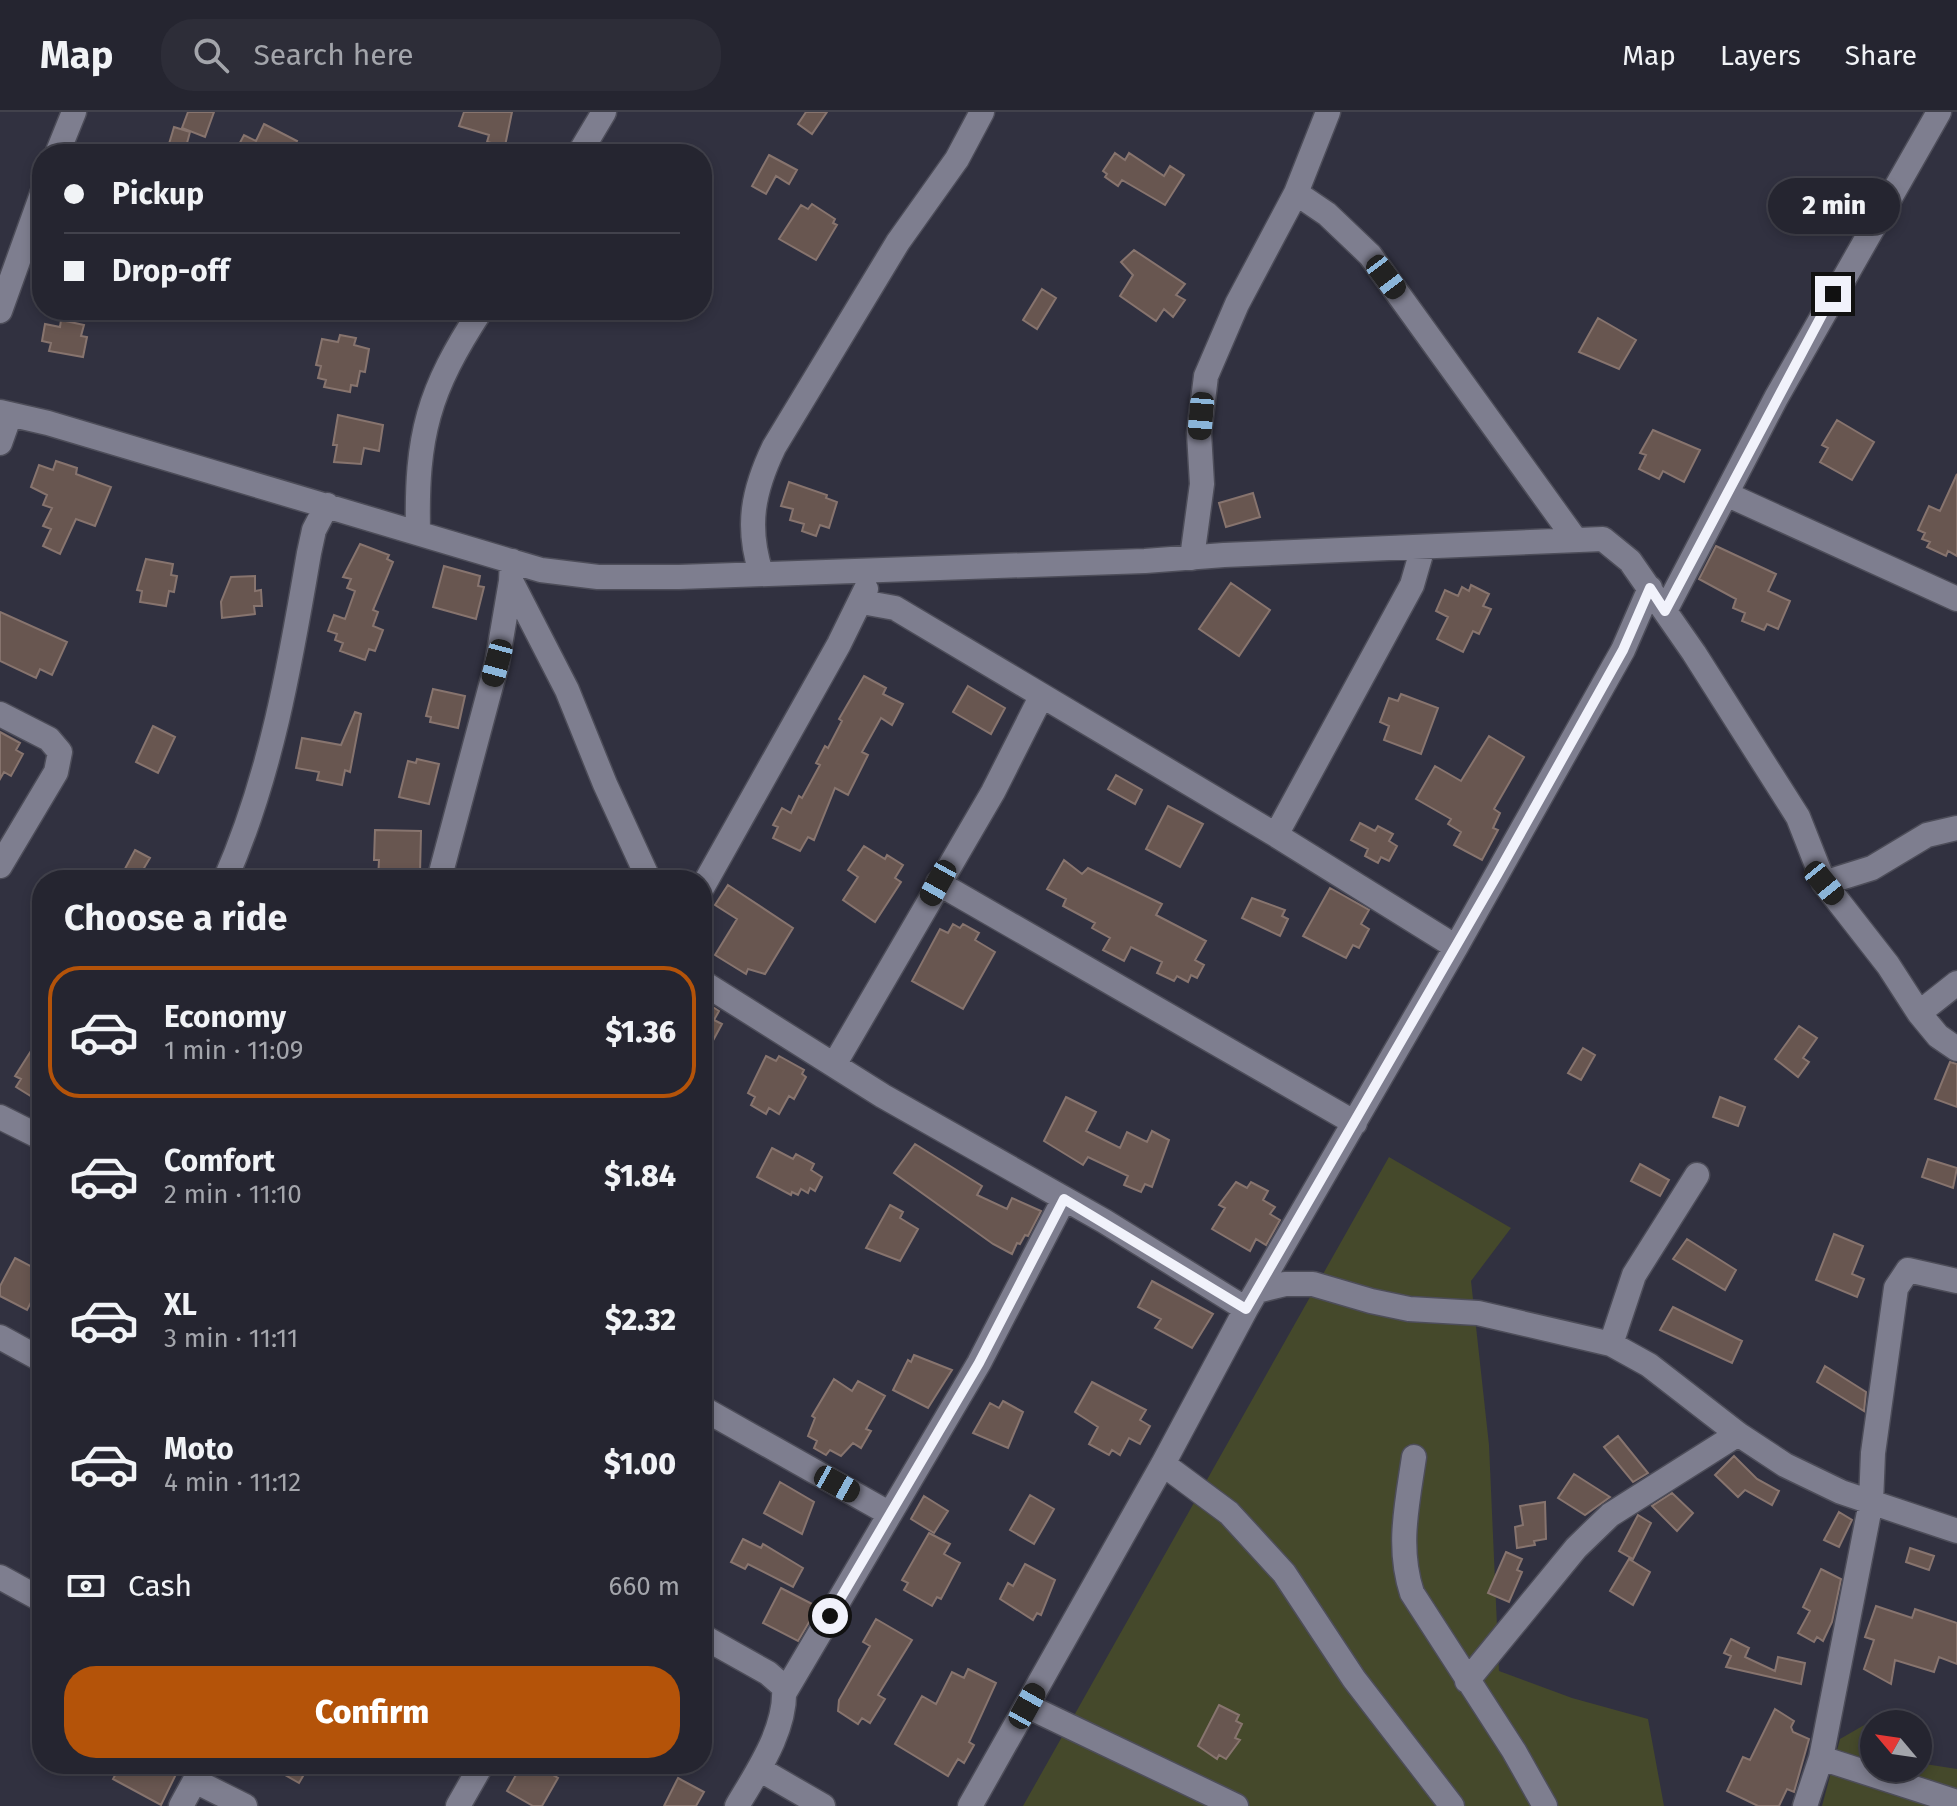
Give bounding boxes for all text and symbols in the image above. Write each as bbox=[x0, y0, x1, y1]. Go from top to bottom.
search box bbox=[161, 19, 721, 91]
text: Map bbox=[40, 32, 113, 78]
icon: search bbox=[189, 33, 233, 77]
text: Search here bbox=[253, 37, 414, 73]
text: Map bbox=[1622, 39, 1676, 72]
text: Layers bbox=[1720, 39, 1801, 72]
text: Share bbox=[1845, 39, 1917, 72]
text: Pickup bbox=[112, 176, 204, 212]
callout: 2 min bbox=[1767, 178, 1899, 234]
text: 2 min bbox=[1802, 190, 1866, 221]
car bbox=[1362, 251, 1410, 303]
text: Drop-off bbox=[112, 253, 229, 289]
route end bbox=[1815, 276, 1851, 312]
car bbox=[1187, 391, 1215, 441]
car bbox=[479, 637, 515, 689]
car bbox=[916, 856, 960, 910]
car bbox=[1800, 857, 1848, 909]
text: Choose a ride bbox=[64, 896, 287, 940]
icon: car bbox=[68, 996, 140, 1068]
text: Economy bbox=[164, 999, 286, 1035]
text: $1.36 bbox=[606, 1014, 676, 1050]
text: 1 min · 11:09 bbox=[164, 1035, 303, 1066]
icon: car bbox=[68, 1140, 140, 1212]
text: Comfort bbox=[164, 1143, 275, 1179]
text: $1.84 bbox=[604, 1158, 676, 1194]
text: 2 min · 11:10 bbox=[164, 1179, 302, 1210]
icon: car bbox=[68, 1284, 140, 1356]
text: XL bbox=[164, 1287, 197, 1323]
text: $2.32 bbox=[605, 1302, 676, 1338]
text: 3 min · 11:11 bbox=[164, 1323, 298, 1354]
icon: car bbox=[68, 1428, 140, 1500]
text: Moto bbox=[164, 1431, 234, 1467]
text: $1.00 bbox=[604, 1446, 676, 1482]
car bbox=[810, 1462, 864, 1506]
text: 4 min · 11:12 bbox=[164, 1467, 301, 1498]
icon: cash bbox=[64, 1564, 108, 1608]
text: Cash bbox=[128, 1568, 192, 1604]
text: 660 m bbox=[609, 1571, 680, 1602]
route start bbox=[812, 1598, 848, 1634]
button: Confirm bbox=[64, 1666, 680, 1758]
car bbox=[1005, 1679, 1049, 1733]
north arrow bbox=[1860, 1710, 1932, 1782]
map controls bbox=[1860, 1710, 1932, 1782]

